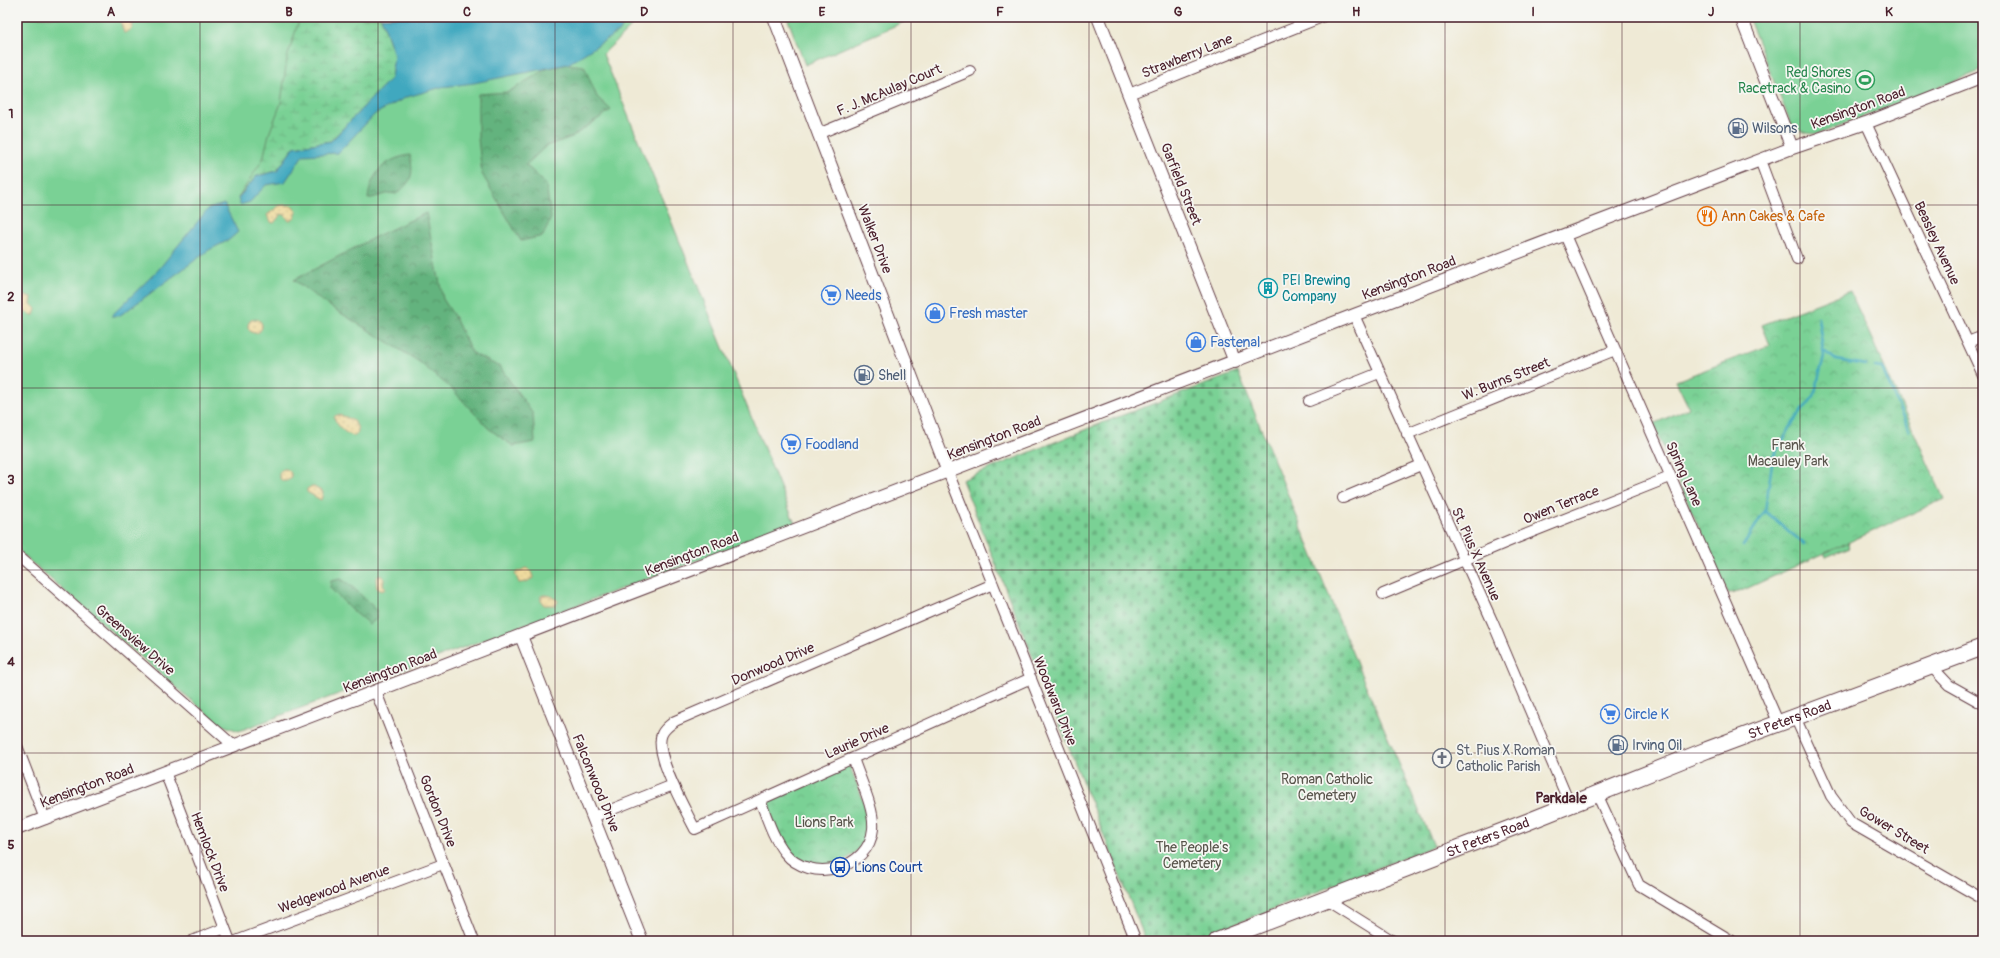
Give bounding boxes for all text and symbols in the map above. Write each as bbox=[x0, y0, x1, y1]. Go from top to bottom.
text: A bbox=[107, 4, 116, 20]
text: B bbox=[285, 4, 293, 20]
text: C bbox=[463, 4, 471, 20]
text: D bbox=[640, 4, 648, 20]
text: E bbox=[819, 4, 826, 20]
text: F bbox=[996, 4, 1004, 20]
text: G bbox=[1174, 4, 1183, 20]
text: H bbox=[1352, 4, 1360, 20]
text: I bbox=[1531, 4, 1535, 20]
text: J bbox=[1708, 4, 1714, 20]
text: K bbox=[1885, 4, 1893, 20]
street label: Strawberry Lane bbox=[1139, 30, 1235, 82]
street label: F. J. McAulay Court bbox=[834, 60, 944, 120]
place label: Red Shores Racetrack & Casino bbox=[1738, 64, 1852, 97]
sports icon: Red Shores Racetrack & Casino bbox=[1854, 69, 1876, 91]
street label: Kensington Road bbox=[1808, 83, 1908, 133]
text: 1 bbox=[8, 106, 14, 122]
fuel station icon: Wilsons bbox=[1727, 117, 1749, 139]
place label: Wilsons bbox=[1752, 120, 1798, 137]
street label: Garfield Street bbox=[1157, 140, 1205, 228]
street label: Beasley Avenue bbox=[1910, 199, 1964, 287]
street label: Walker Drive bbox=[854, 202, 896, 276]
restaurant icon: Ann Cakes & Cafe bbox=[1696, 205, 1718, 227]
place label: Ann Cakes & Cafe bbox=[1721, 208, 1825, 225]
street label: Kensington Road bbox=[1360, 252, 1459, 304]
place label: PEI Brewing Company bbox=[1282, 272, 1350, 305]
building icon: PEI Brewing Company bbox=[1257, 277, 1279, 299]
supermarket icon: Needs bbox=[820, 284, 842, 306]
place label: Needs bbox=[845, 287, 882, 304]
text: 2 bbox=[7, 289, 15, 305]
shop icon: Fresh master bbox=[924, 302, 946, 324]
place label: Fresh master bbox=[949, 305, 1028, 322]
shop icon: Fastenal bbox=[1185, 331, 1207, 353]
place label: Fastenal bbox=[1210, 334, 1260, 351]
street label: W. Burns Street bbox=[1460, 354, 1553, 404]
fuel station icon: Shell bbox=[853, 364, 875, 386]
place label: Shell bbox=[878, 367, 906, 384]
street label: Kensington Road bbox=[945, 412, 1044, 464]
supermarket icon: Foodland bbox=[780, 433, 802, 455]
place label: Foodland bbox=[805, 436, 859, 453]
park label: Frank Macauley Park bbox=[1748, 437, 1829, 470]
street label: Spring Lane bbox=[1662, 439, 1706, 509]
text: 3 bbox=[7, 472, 15, 488]
street label: Owen Terrace bbox=[1521, 482, 1601, 528]
street label: St. Pius X Avenue bbox=[1448, 505, 1504, 603]
street label: Kensington Road bbox=[643, 528, 742, 580]
street label: Greensview Drive bbox=[92, 601, 178, 679]
street label: Donwood Drive bbox=[729, 639, 817, 689]
street label: Kensington Road bbox=[341, 645, 440, 697]
text: 4 bbox=[7, 654, 15, 670]
street label: Woodward Drive bbox=[1029, 654, 1081, 748]
street label: St Peters Road bbox=[1746, 696, 1834, 742]
supermarket icon: Circle K bbox=[1599, 703, 1621, 725]
place label: Circle K bbox=[1624, 706, 1670, 723]
street label: Laurie Drive bbox=[822, 719, 892, 763]
street label: Falconwood Drive bbox=[569, 732, 623, 835]
fuel station icon: Irving Oil bbox=[1607, 734, 1629, 756]
place label: Irving Oil bbox=[1632, 737, 1682, 754]
place label: St. Pius X Roman Catholic Parish bbox=[1456, 742, 1555, 775]
church icon: St. Pius X Roman Catholic Parish bbox=[1431, 747, 1453, 769]
street label: Kensington Road bbox=[38, 760, 137, 812]
park label: Roman Catholic Cemetery bbox=[1281, 771, 1373, 804]
street label: Gordon Drive bbox=[416, 772, 460, 850]
district label: Parkdale bbox=[1535, 789, 1587, 808]
street label: Gower Street bbox=[1856, 802, 1933, 858]
street label: Hemlock Drive bbox=[187, 810, 233, 894]
street label: St Peters Road bbox=[1444, 813, 1532, 861]
park label: Lions Park bbox=[794, 814, 854, 831]
text: 5 bbox=[7, 837, 15, 853]
park label: The People's Cemetery bbox=[1156, 839, 1229, 872]
bus stop icon: Lions Court bbox=[829, 856, 851, 878]
place label: Lions Court bbox=[854, 859, 923, 876]
street label: Wedgewood Avenue bbox=[276, 861, 392, 917]

